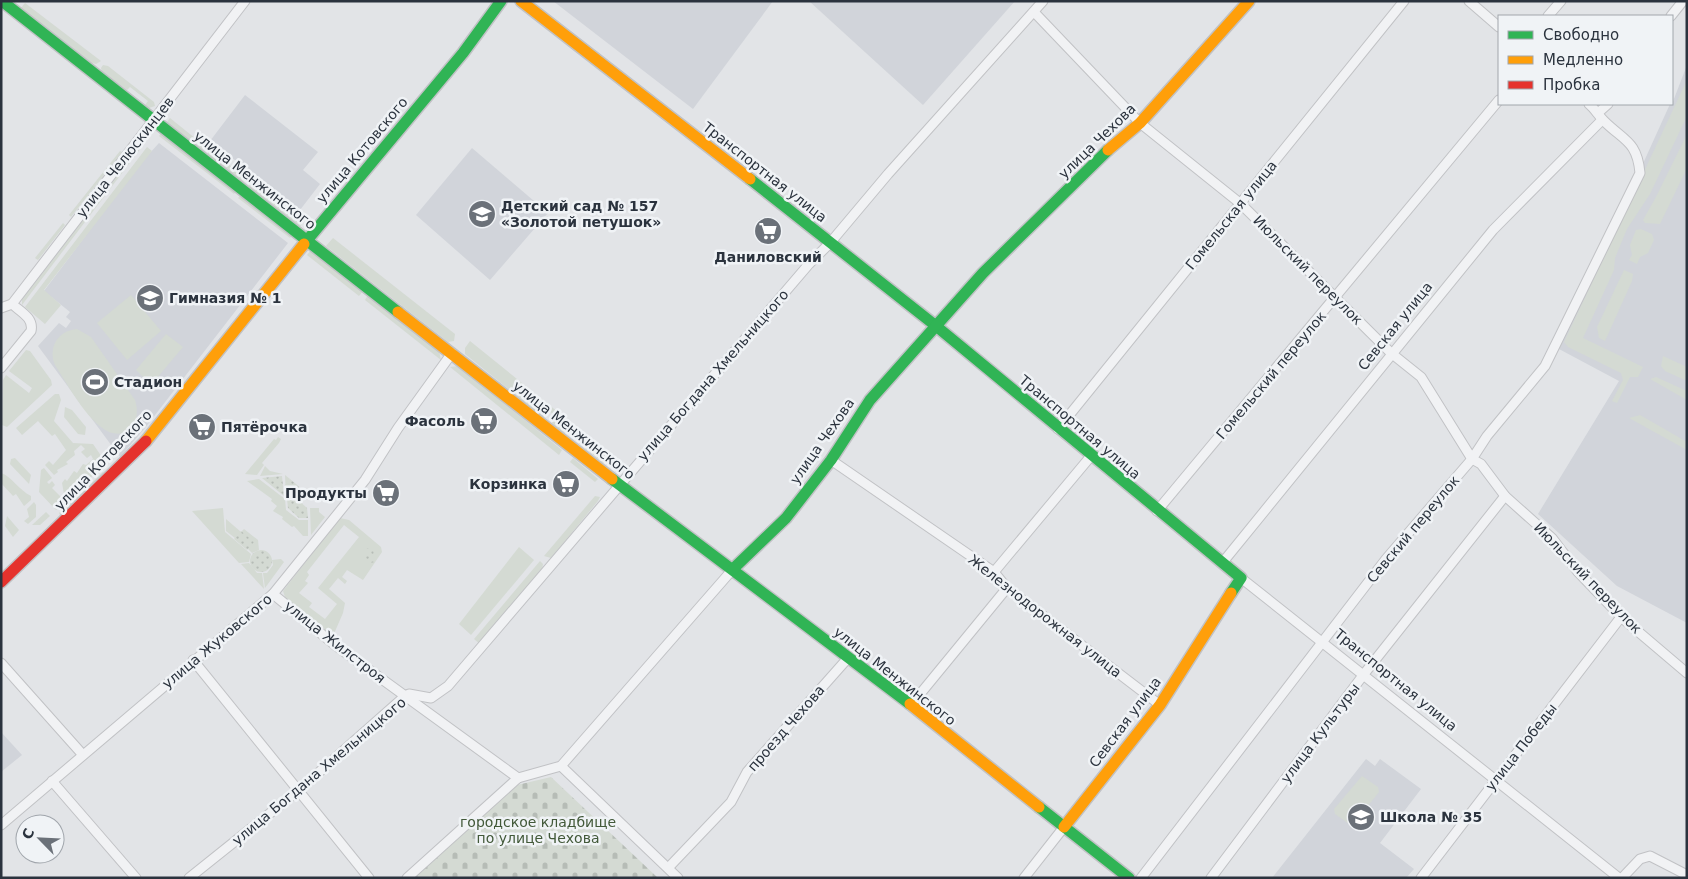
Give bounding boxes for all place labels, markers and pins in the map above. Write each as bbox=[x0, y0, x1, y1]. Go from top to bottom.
place label: Детский сад № 157 «Золотой петушок» bbox=[501, 198, 661, 230]
school or university icon: Детский сад № 157 «Золотой петушок» bbox=[467, 199, 497, 229]
supermarket icon: Даниловский bbox=[753, 216, 783, 246]
place label: Даниловский bbox=[714, 249, 822, 265]
school or university icon: Гимназия № 1 bbox=[135, 283, 165, 313]
place label: Гимназия № 1 bbox=[169, 290, 282, 306]
sports icon: Стадион bbox=[80, 367, 110, 397]
place label: Стадион bbox=[114, 374, 182, 390]
supermarket icon: Фасоль bbox=[469, 406, 499, 436]
supermarket icon: Пятёрочка bbox=[187, 412, 217, 442]
place label: Фасоль bbox=[405, 413, 465, 429]
place label: Пятёрочка bbox=[221, 419, 308, 435]
supermarket icon: Корзинка bbox=[551, 469, 581, 499]
place label: Корзинка bbox=[469, 476, 547, 492]
supermarket icon: Продукты bbox=[371, 478, 401, 508]
place label: Продукты bbox=[285, 485, 367, 501]
school or university icon: Школа № 35 bbox=[1346, 802, 1376, 832]
place label: Школа № 35 bbox=[1380, 809, 1482, 825]

